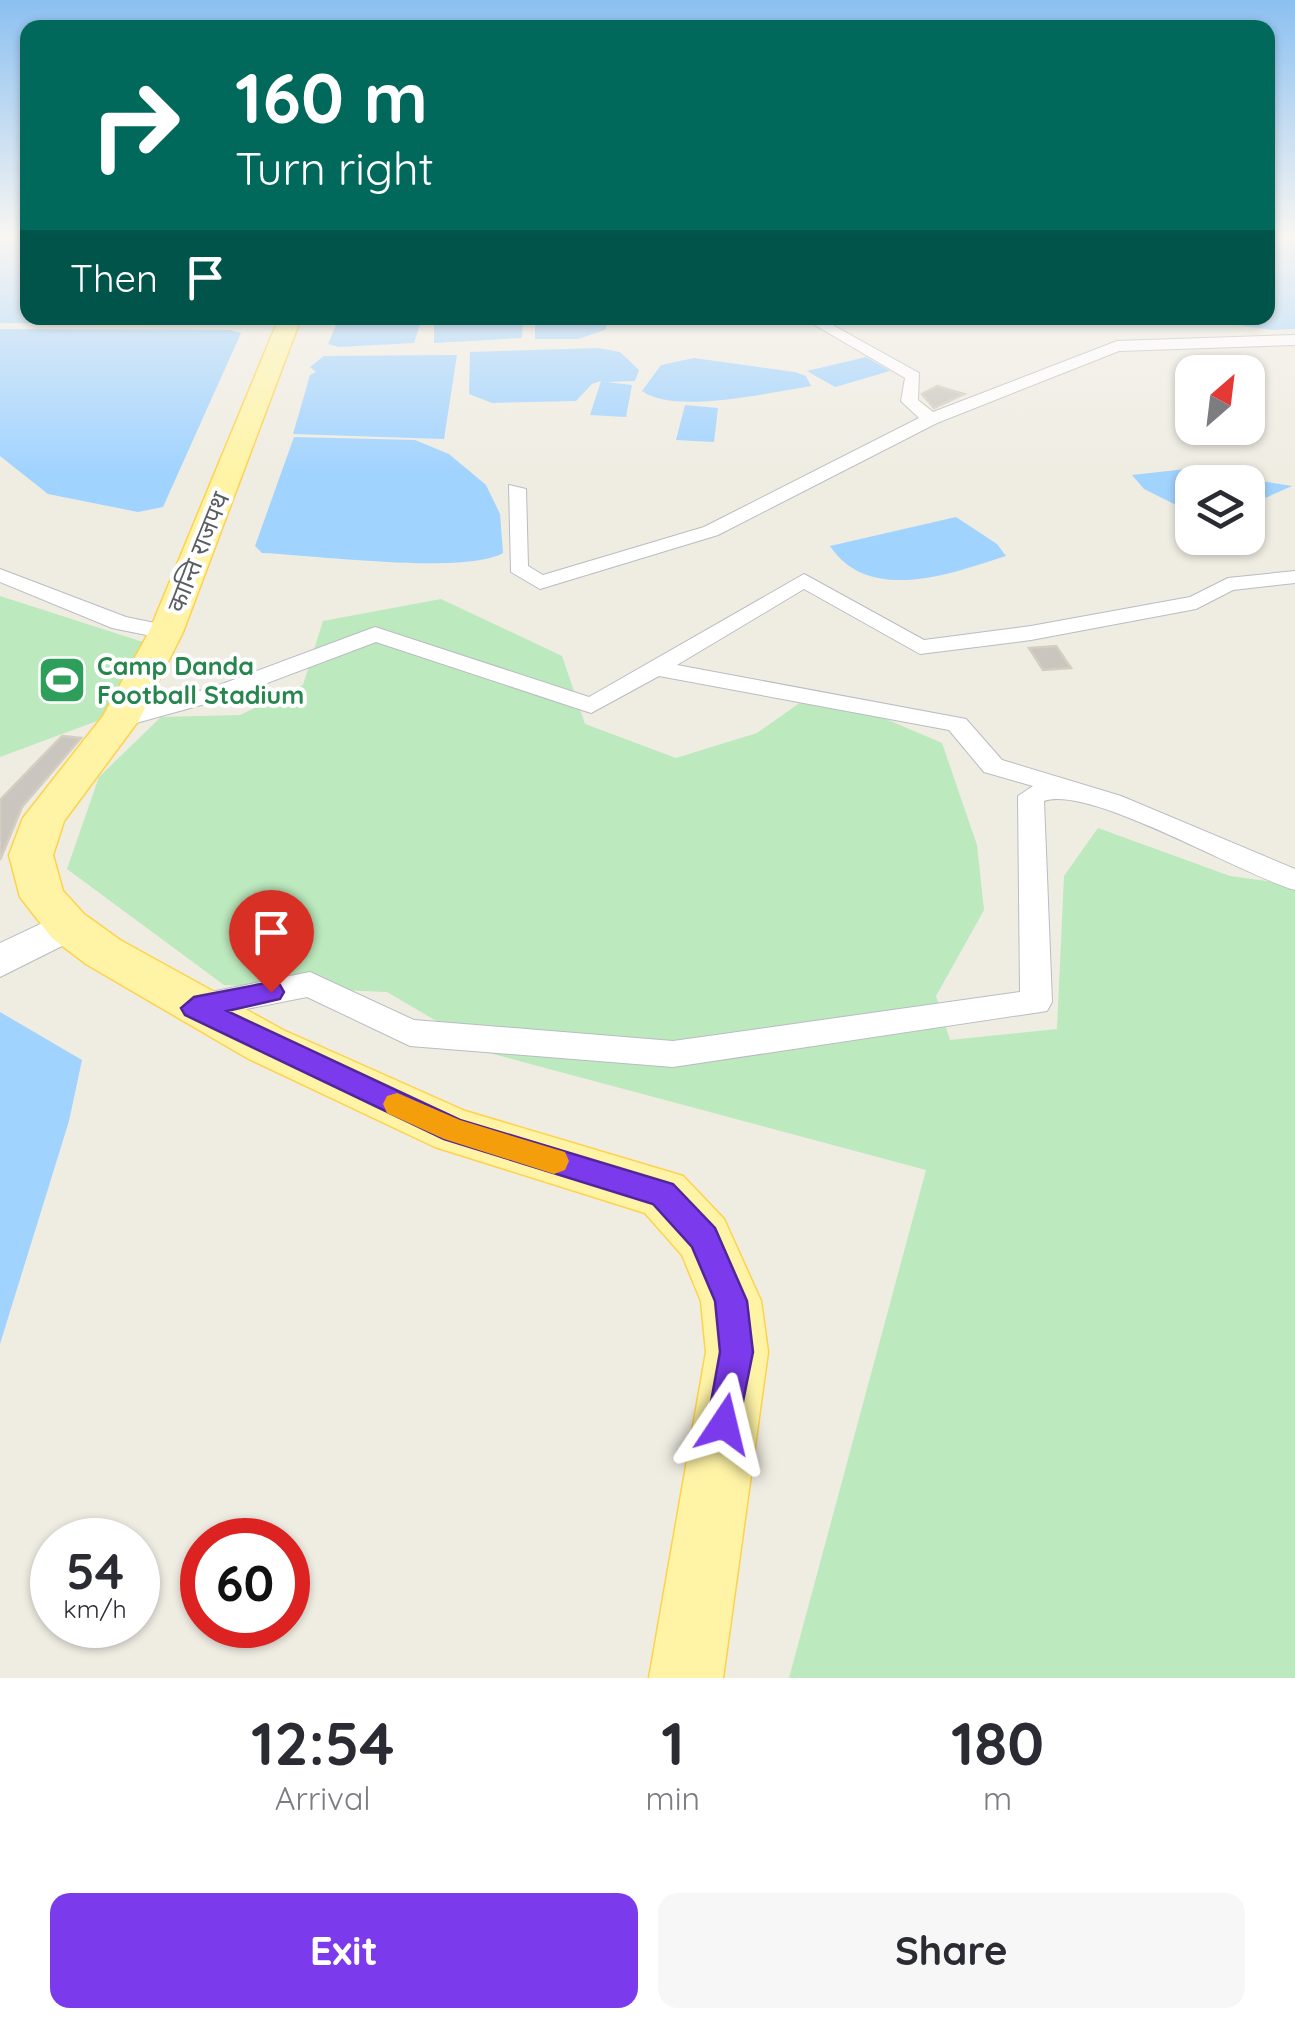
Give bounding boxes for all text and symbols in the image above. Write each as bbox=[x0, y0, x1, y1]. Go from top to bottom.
text: 160 m bbox=[235, 53, 428, 141]
icon: right bbox=[70, 60, 200, 190]
text: Turn right bbox=[235, 140, 434, 196]
icon: arrive bbox=[178, 250, 233, 305]
text: Then bbox=[70, 254, 158, 302]
north arrow bbox=[1175, 355, 1265, 445]
map controls bbox=[1175, 355, 1265, 555]
button: layers bbox=[1175, 465, 1265, 555]
street label: कान्ति राजपथ bbox=[159, 486, 236, 616]
place label: Camp Danda Football Stadium bbox=[97, 650, 304, 710]
sports icon: Camp Danda Football Stadium bbox=[36, 654, 88, 706]
pin bbox=[229, 890, 314, 993]
icon: arrive bbox=[244, 905, 299, 960]
position arrow bbox=[672, 1372, 776, 1476]
speed limit sign: 60 bbox=[180, 1518, 310, 1648]
text: 54 bbox=[66, 1539, 124, 1602]
text: km/h bbox=[63, 1593, 127, 1624]
text: 12:54 bbox=[251, 1705, 395, 1780]
text: 1 bbox=[661, 1705, 684, 1780]
text: 180 bbox=[951, 1705, 1044, 1780]
text: Arrival bbox=[275, 1778, 371, 1818]
text: min bbox=[646, 1778, 700, 1818]
text: m bbox=[983, 1778, 1012, 1818]
button: Exit bbox=[50, 1893, 638, 2008]
button: Share bbox=[658, 1893, 1245, 2008]

